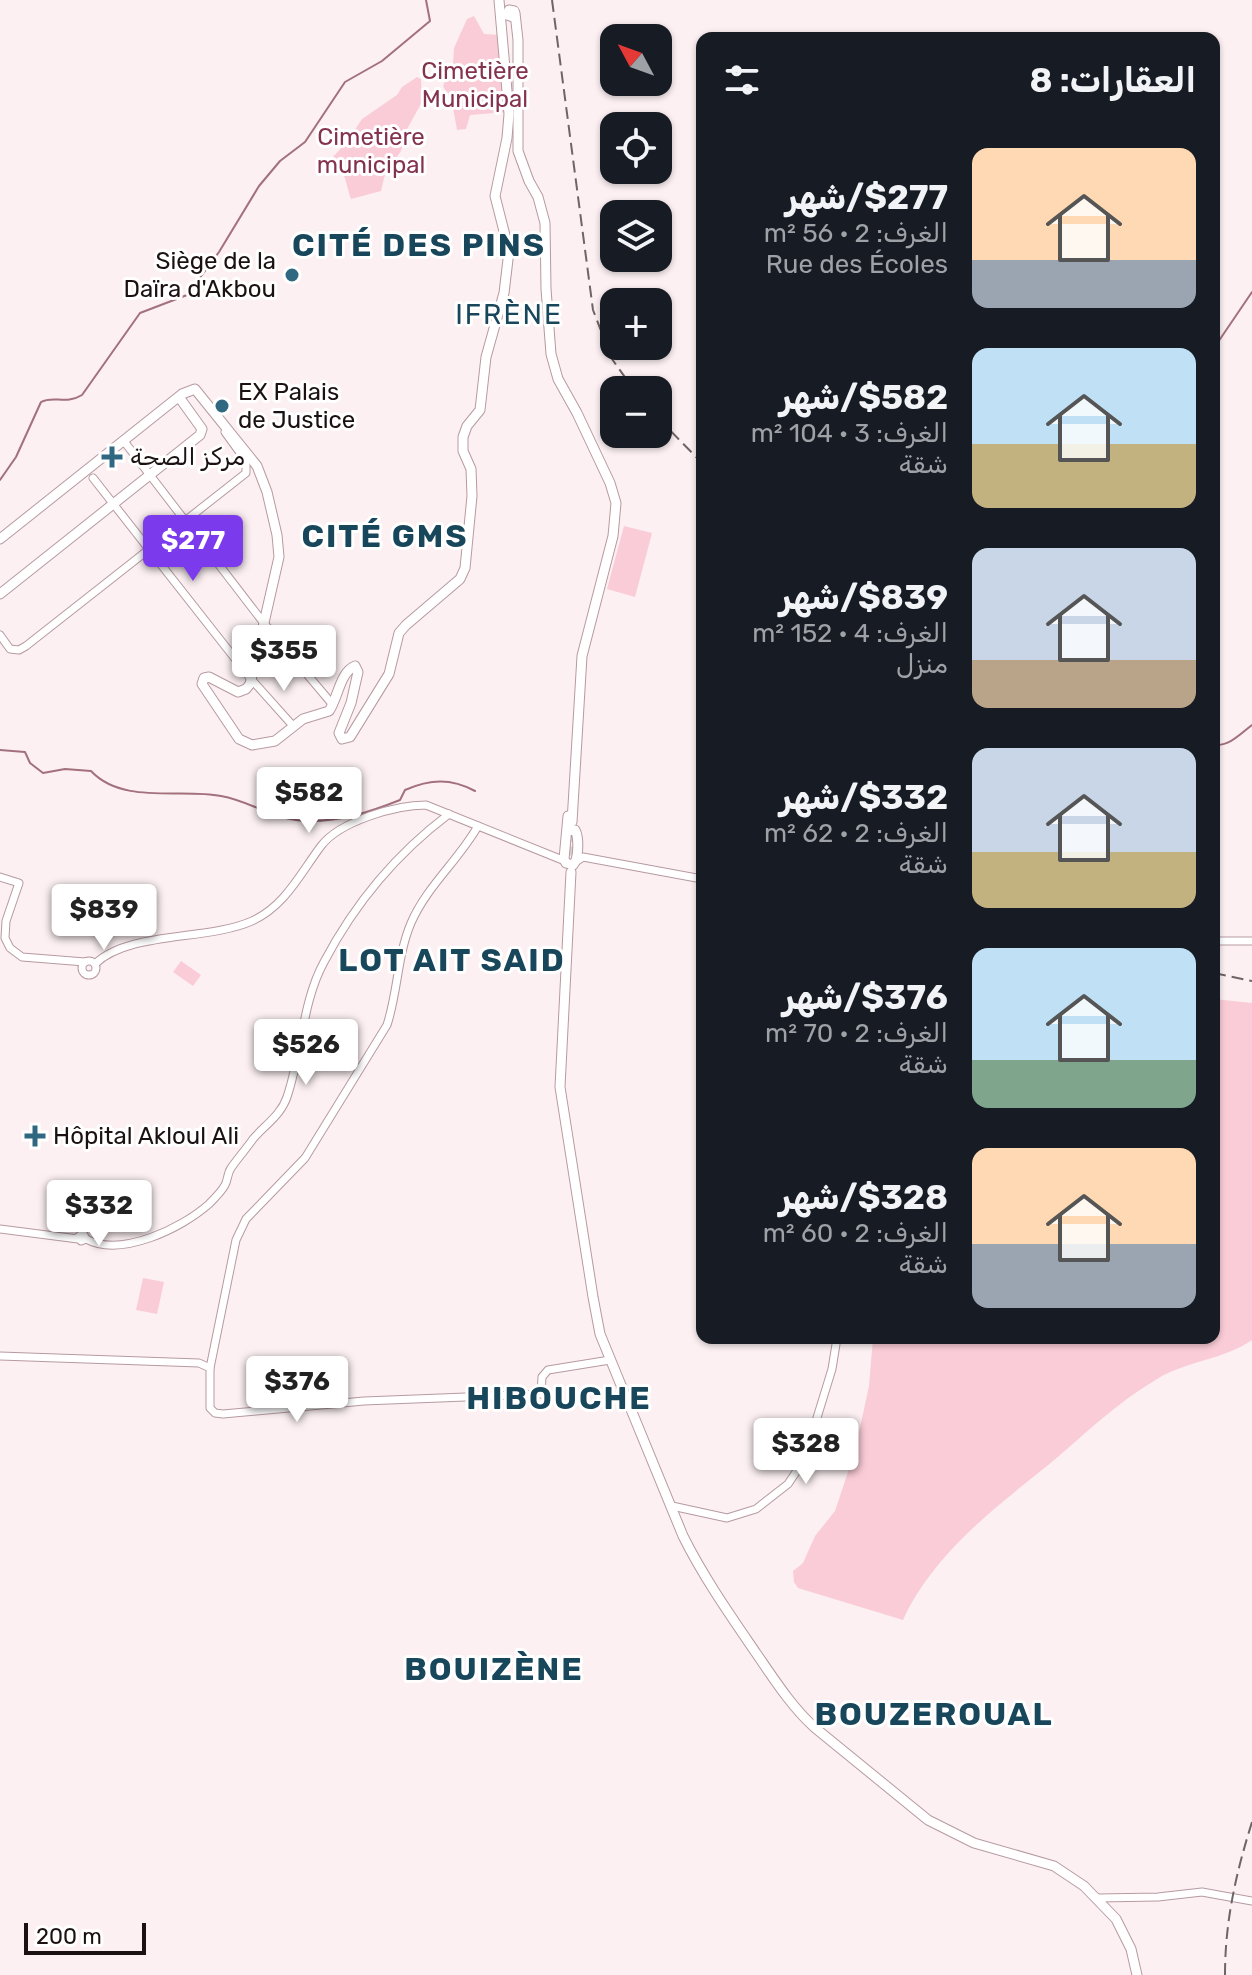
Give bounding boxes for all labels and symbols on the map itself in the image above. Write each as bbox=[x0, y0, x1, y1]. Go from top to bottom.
north arrow bbox=[600, 24, 672, 96]
park label: Cimetière Municipal bbox=[421, 57, 529, 113]
park label: Cimetière municipal bbox=[317, 123, 425, 179]
district label: CITÉ DES PINS bbox=[292, 226, 546, 264]
place label: Siège de la Daïra d'Akbou bbox=[123, 247, 276, 303]
marker: Siège de la Daïra d'Akbou bbox=[283, 266, 301, 284]
district label: IFRÈNE bbox=[455, 298, 563, 331]
place label: EX Palais de Justice bbox=[238, 378, 355, 434]
marker: EX Palais de Justice bbox=[213, 397, 231, 415]
place label: مركز الصحة bbox=[130, 443, 245, 471]
marker: مركز الصحة bbox=[101, 446, 123, 468]
pin: $277 bbox=[146, 515, 240, 583]
district label: CITÉ GMS bbox=[301, 517, 469, 555]
pin: $355 bbox=[237, 625, 331, 693]
pin: $582 bbox=[262, 767, 356, 835]
pin: $839 bbox=[57, 884, 151, 952]
district label: LOT AIT SAID bbox=[338, 941, 566, 979]
pin: $526 bbox=[259, 1019, 353, 1087]
place label: Hôpital Akloul Ali bbox=[53, 1122, 239, 1150]
marker: Hôpital Akloul Ali bbox=[24, 1125, 46, 1147]
pin: $332 bbox=[52, 1180, 146, 1248]
pin: $376 bbox=[250, 1356, 344, 1424]
district label: HIBOUCHE bbox=[466, 1379, 652, 1417]
pin: $328 bbox=[759, 1418, 853, 1486]
district label: BOUIZÈNE bbox=[404, 1650, 584, 1688]
district label: BOUZEROUAL bbox=[814, 1695, 1054, 1733]
scale bar bbox=[24, 1919, 146, 1955]

